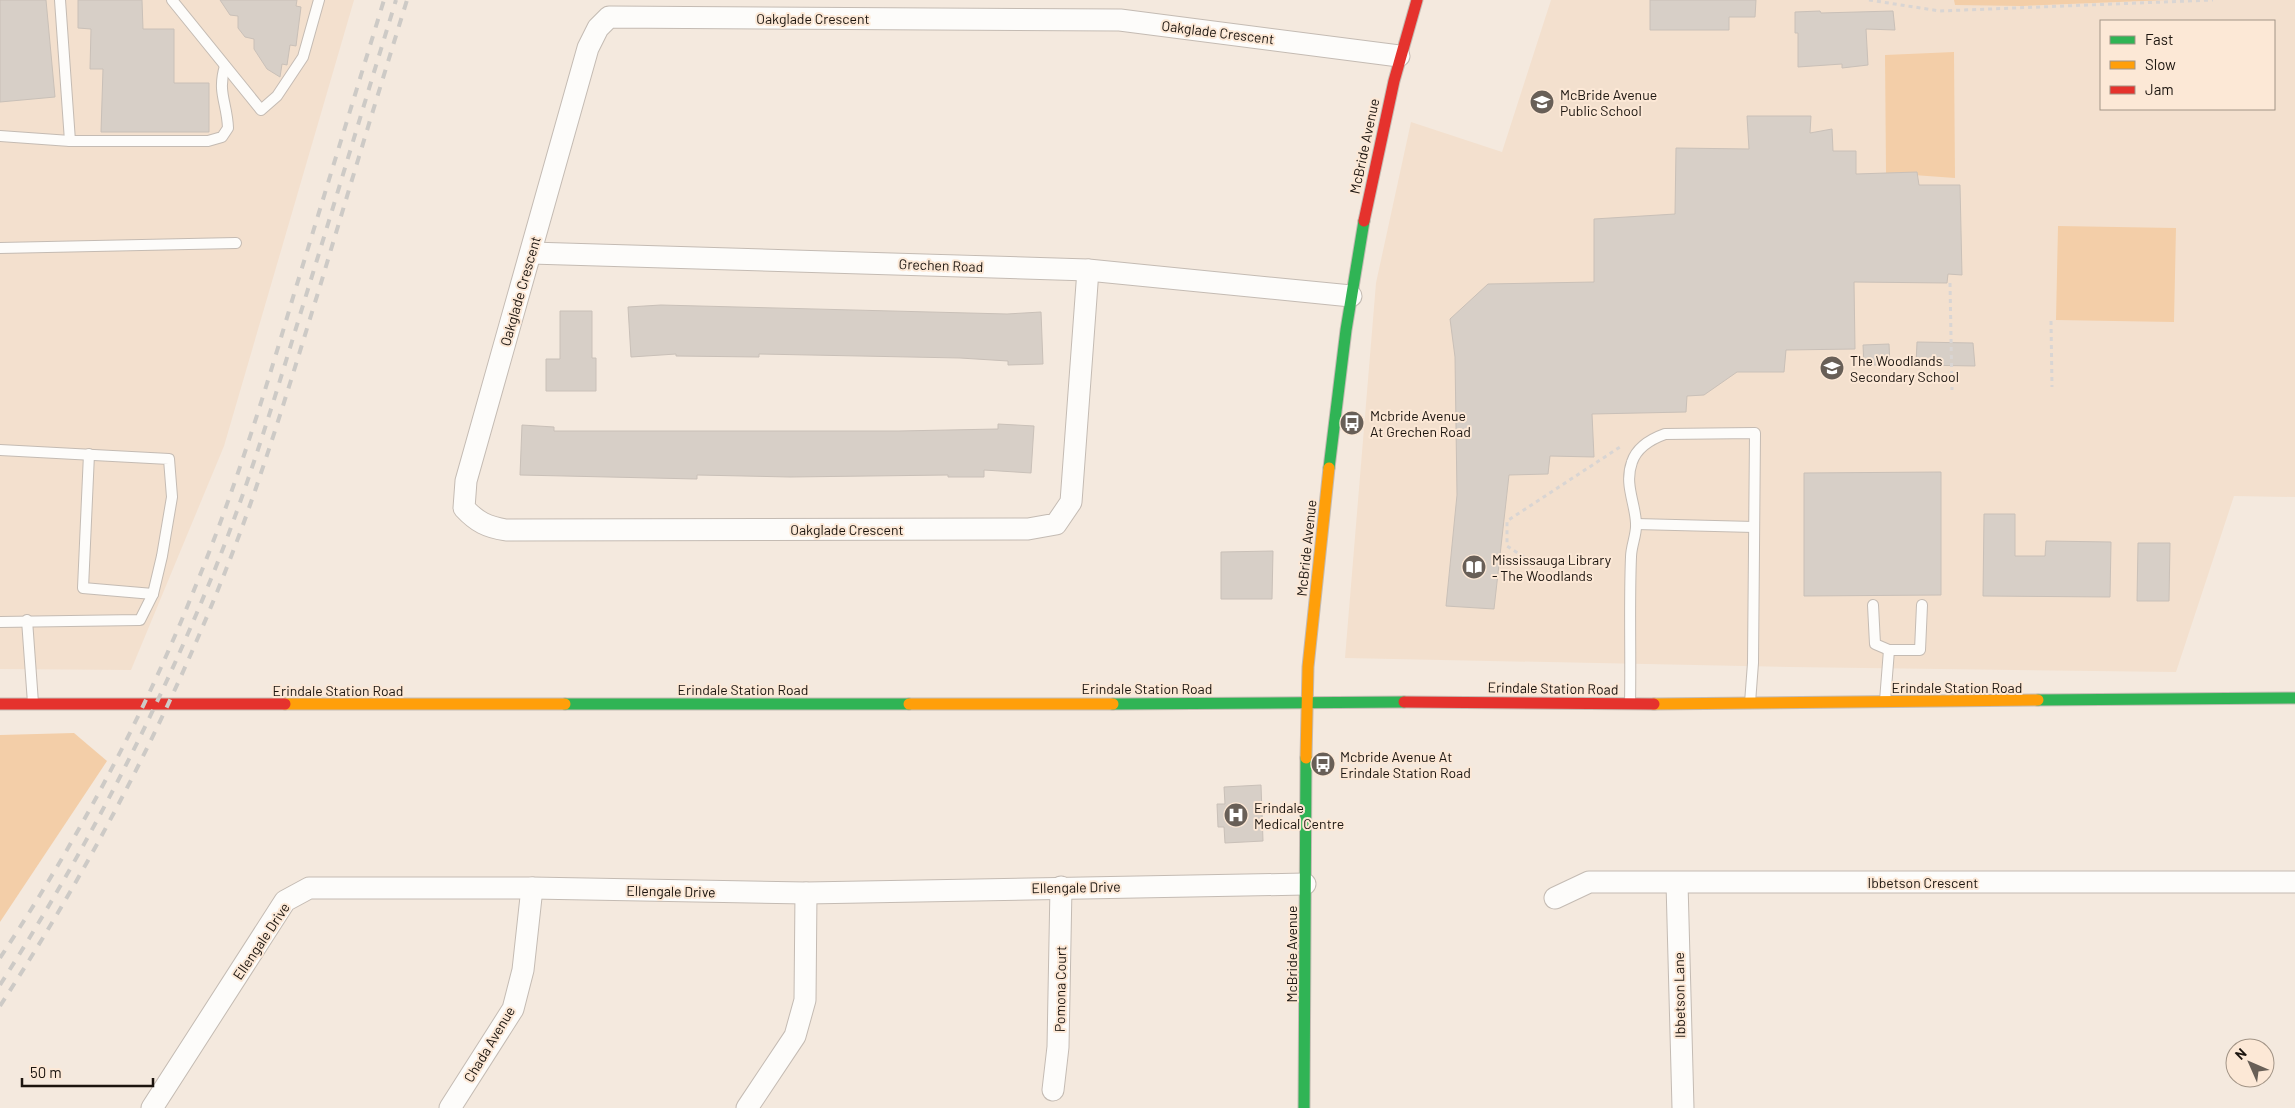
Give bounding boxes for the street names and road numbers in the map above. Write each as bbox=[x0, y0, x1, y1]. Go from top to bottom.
street label: Oakglade Crescent bbox=[756, 10, 870, 27]
street label: Oakglade Crescent bbox=[1161, 17, 1275, 47]
street label: McBride Avenue bbox=[1346, 97, 1382, 195]
street label: Oakglade Crescent bbox=[496, 234, 544, 348]
street label: Grechen Road bbox=[898, 255, 984, 275]
street label: McBride Avenue bbox=[1292, 499, 1320, 597]
street label: Oakglade Crescent bbox=[790, 521, 904, 538]
street label: Erindale Station Road bbox=[1487, 678, 1619, 698]
street label: Erindale Station Road bbox=[1892, 679, 2022, 696]
street label: Erindale Station Road bbox=[1082, 680, 1212, 697]
street label: Erindale Station Road bbox=[678, 681, 808, 698]
street label: Erindale Station Road bbox=[273, 682, 403, 699]
street label: Ibbetson Crescent bbox=[1868, 874, 1978, 891]
street label: Ellengale Drive bbox=[1031, 878, 1121, 896]
street label: Ellengale Drive bbox=[626, 882, 716, 900]
street label: Ellengale Drive bbox=[229, 899, 293, 983]
street label: McBride Avenue bbox=[1283, 905, 1300, 1003]
street label: Pomona Court bbox=[1051, 946, 1069, 1032]
street label: Ibbetson Lane bbox=[1670, 952, 1688, 1038]
street label: Chada Avenue bbox=[460, 1003, 518, 1085]

